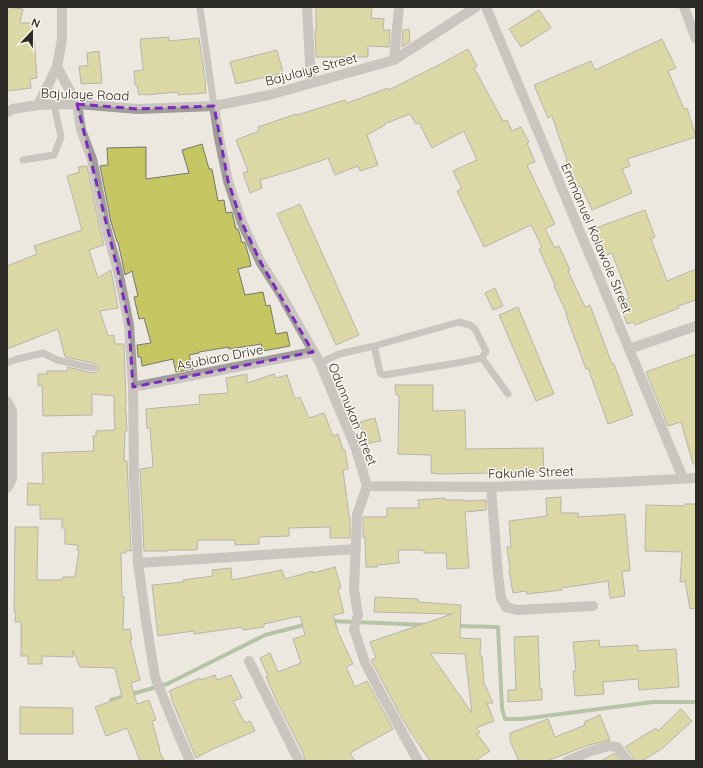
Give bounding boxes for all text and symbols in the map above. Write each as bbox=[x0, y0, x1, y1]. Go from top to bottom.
north arrow bbox=[12, 12, 52, 52]
text: N bbox=[29, 15, 42, 31]
street label: Bajulaiye Street bbox=[263, 49, 359, 89]
street label: Bajulaye Road bbox=[40, 84, 130, 104]
street label: Emmanuel Kolawole Street bbox=[558, 160, 636, 316]
street label: Asubiaro Drive bbox=[175, 341, 265, 373]
street label: Odunnukan Street bbox=[325, 360, 381, 468]
street label: Fakunle Street bbox=[488, 463, 574, 481]

